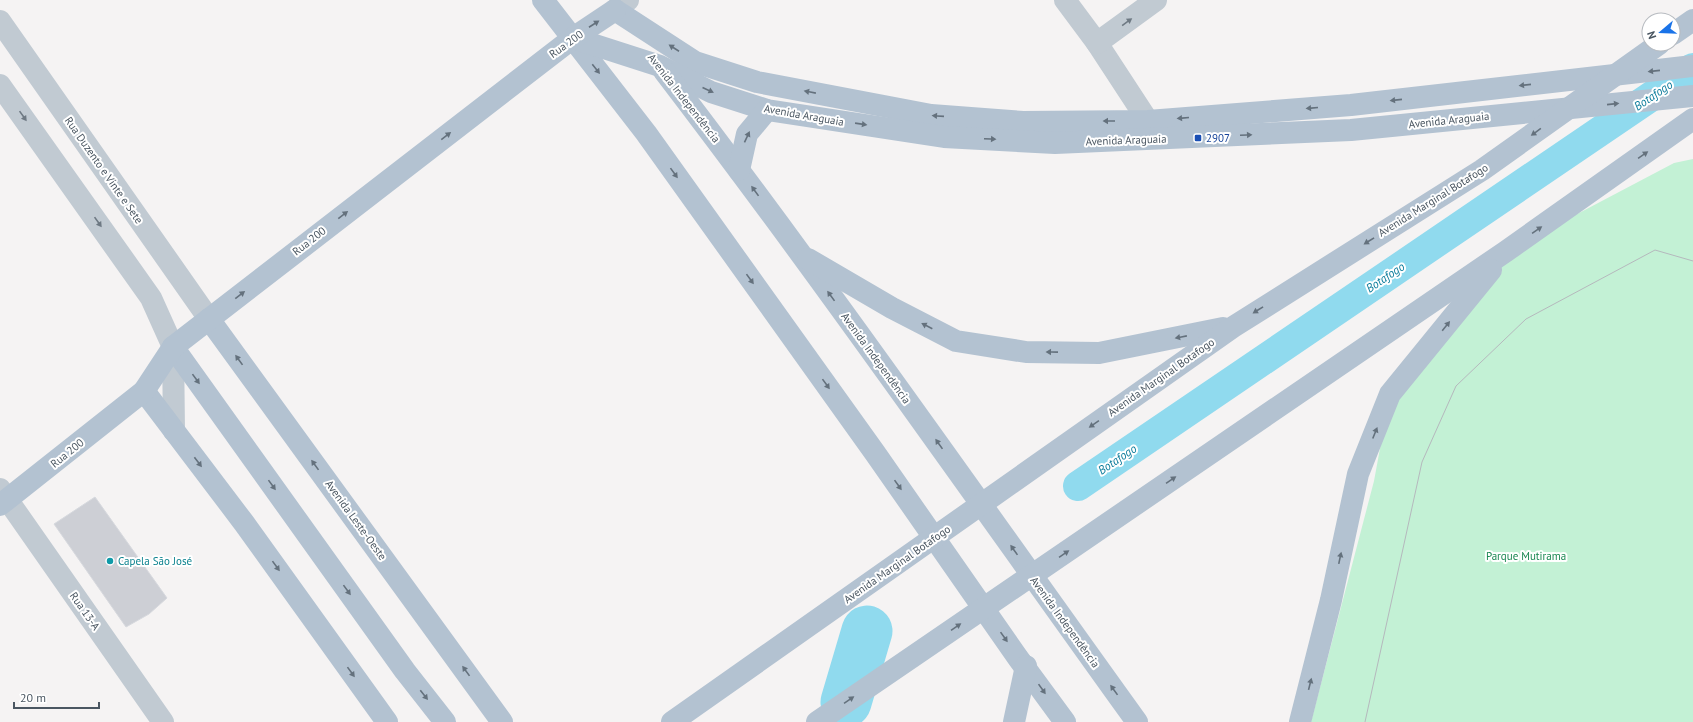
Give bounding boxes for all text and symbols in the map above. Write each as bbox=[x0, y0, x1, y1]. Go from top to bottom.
north arrow bbox=[1641, 12, 1681, 52]
one-way arrow bbox=[1121, 18, 1132, 26]
one-way arrow bbox=[589, 20, 599, 28]
street label: Rua 200 bbox=[546, 27, 586, 61]
text: N bbox=[1644, 30, 1659, 41]
one-way arrow bbox=[669, 44, 679, 52]
street label: Avenida Independência bbox=[645, 51, 723, 145]
one-way arrow bbox=[592, 63, 601, 74]
one-way arrow bbox=[1648, 67, 1660, 74]
water label: Botafogo bbox=[1631, 77, 1675, 113]
one-way arrow bbox=[1519, 82, 1531, 89]
one-way arrow bbox=[702, 87, 713, 93]
one-way arrow bbox=[804, 89, 816, 95]
one-way arrow bbox=[1390, 97, 1402, 103]
street label: Avenida Araguaia bbox=[763, 101, 845, 129]
one-way arrow bbox=[1607, 101, 1619, 108]
one-way arrow bbox=[1306, 105, 1318, 112]
street label: Avenida Araguaia bbox=[1408, 109, 1490, 131]
one-way arrow bbox=[19, 111, 27, 122]
one-way arrow bbox=[932, 112, 944, 119]
street label: Rua Duzento e Vinte e Sete bbox=[62, 114, 146, 227]
one-way arrow bbox=[1177, 115, 1189, 122]
one-way arrow bbox=[1102, 118, 1115, 124]
one-way arrow bbox=[855, 121, 867, 127]
one-way arrow bbox=[1530, 128, 1541, 136]
one-way arrow bbox=[744, 131, 750, 142]
place label: 2907 bbox=[1206, 131, 1230, 145]
one-way arrow bbox=[440, 132, 451, 140]
street label: Avenida Araguaia bbox=[1085, 132, 1167, 148]
one-way arrow bbox=[1240, 132, 1252, 139]
marker: 2907 bbox=[1193, 133, 1203, 143]
one-way arrow bbox=[984, 136, 997, 142]
one-way arrow bbox=[1638, 151, 1649, 159]
street label: Avenida Marginal Botafogo bbox=[1375, 160, 1491, 240]
one-way arrow bbox=[670, 168, 678, 178]
one-way arrow bbox=[751, 186, 759, 196]
one-way arrow bbox=[337, 211, 348, 220]
one-way arrow bbox=[94, 217, 102, 228]
street label: Rua 200 bbox=[289, 224, 329, 258]
one-way arrow bbox=[1532, 226, 1542, 234]
one-way arrow bbox=[1363, 238, 1374, 245]
water label: Botafogo bbox=[1363, 259, 1407, 295]
one-way arrow bbox=[746, 273, 754, 284]
one-way arrow bbox=[234, 291, 245, 299]
one-way arrow bbox=[827, 291, 835, 302]
one-way arrow bbox=[1253, 307, 1264, 314]
street label: Avenida Independência bbox=[838, 310, 914, 406]
one-way arrow bbox=[1441, 320, 1450, 331]
one-way arrow bbox=[921, 323, 932, 329]
one-way arrow bbox=[1174, 334, 1187, 340]
street label: Avenida Marginal Botafogo bbox=[1105, 335, 1217, 419]
one-way arrow bbox=[1045, 349, 1058, 355]
one-way arrow bbox=[234, 354, 243, 365]
one-way arrow bbox=[192, 374, 200, 384]
one-way arrow bbox=[822, 379, 830, 390]
one-way arrow bbox=[1089, 420, 1099, 428]
one-way arrow bbox=[1372, 426, 1378, 438]
street label: Rua 200 bbox=[48, 435, 86, 471]
one-way arrow bbox=[935, 439, 943, 450]
water label: Botafogo bbox=[1095, 441, 1139, 477]
one-way arrow bbox=[194, 457, 202, 468]
one-way arrow bbox=[311, 459, 319, 470]
one-way arrow bbox=[1166, 476, 1176, 484]
street label: Avenida Leste-Oeste bbox=[322, 477, 390, 563]
one-way arrow bbox=[268, 479, 276, 490]
one-way arrow bbox=[894, 480, 902, 490]
street label: Avenida Marginal Botafogo bbox=[841, 522, 953, 606]
one-way arrow bbox=[1010, 545, 1018, 556]
park label: Parque Mutirama bbox=[1486, 549, 1566, 563]
one-way arrow bbox=[1058, 550, 1069, 557]
one-way arrow bbox=[1337, 552, 1343, 564]
place label: Capela São José bbox=[118, 554, 193, 568]
marker: Capela São José bbox=[105, 556, 115, 566]
one-way arrow bbox=[272, 561, 280, 572]
street label: Avenida Independência bbox=[1027, 574, 1103, 670]
one-way arrow bbox=[343, 585, 351, 596]
street label: Rua 13-A bbox=[67, 589, 103, 633]
one-way arrow bbox=[951, 623, 961, 631]
one-way arrow bbox=[1000, 632, 1008, 643]
one-way arrow bbox=[462, 666, 470, 677]
one-way arrow bbox=[347, 667, 355, 677]
one-way arrow bbox=[1307, 678, 1313, 690]
scale bar bbox=[14, 684, 99, 710]
one-way arrow bbox=[1038, 684, 1046, 694]
one-way arrow bbox=[1110, 685, 1118, 696]
text: 20 m bbox=[20, 690, 46, 705]
one-way arrow bbox=[420, 690, 428, 701]
one-way arrow bbox=[844, 696, 854, 704]

